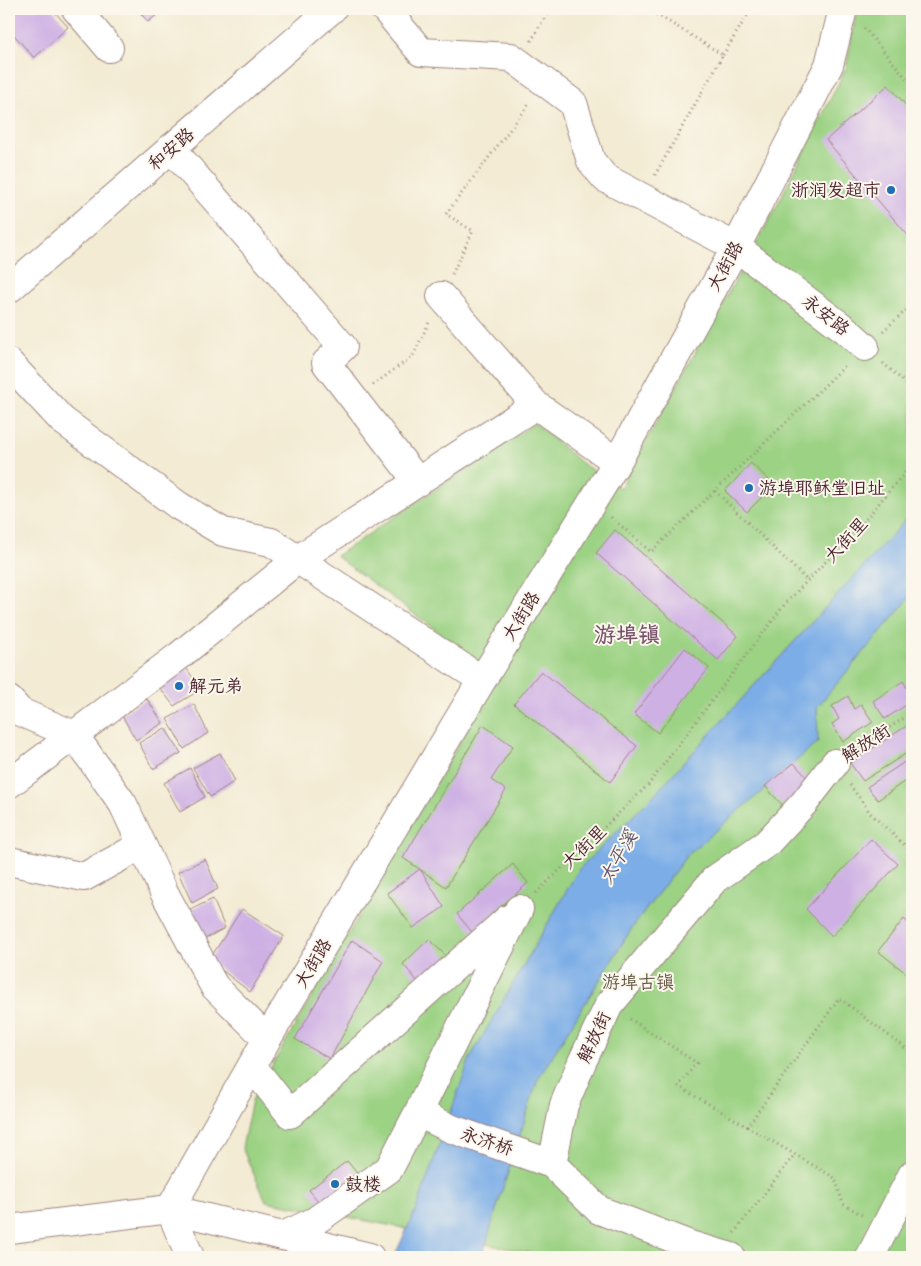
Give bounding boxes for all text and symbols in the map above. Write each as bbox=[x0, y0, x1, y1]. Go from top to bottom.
street label: 和安路 bbox=[143, 123, 199, 175]
place label: 浙润发超市 bbox=[791, 179, 881, 201]
marker: 浙润发超市 bbox=[885, 184, 897, 196]
street label: 大街路 bbox=[702, 237, 748, 295]
street label: 永安路 bbox=[798, 290, 854, 340]
place label: 游埠耶稣堂旧址 bbox=[759, 477, 885, 499]
marker: 游埠耶稣堂旧址 bbox=[743, 482, 755, 494]
street label: 大街里 bbox=[820, 513, 872, 567]
street label: 大街路 bbox=[497, 587, 545, 645]
district label: 游埠镇 bbox=[594, 621, 660, 648]
place label: 解元弟 bbox=[189, 675, 243, 697]
marker: 解元弟 bbox=[173, 680, 185, 692]
street label: 解放街 bbox=[837, 719, 895, 767]
street label: 大街里 bbox=[557, 820, 611, 874]
water label: 太平溪 bbox=[594, 826, 642, 888]
street label: 大街路 bbox=[290, 934, 336, 992]
park label: 游埠古镇 bbox=[602, 971, 674, 993]
street label: 解放街 bbox=[573, 1008, 615, 1066]
street label: 永济桥 bbox=[458, 1122, 516, 1160]
place label: 鼓楼 bbox=[345, 1173, 381, 1195]
marker: 鼓楼 bbox=[329, 1178, 341, 1190]

